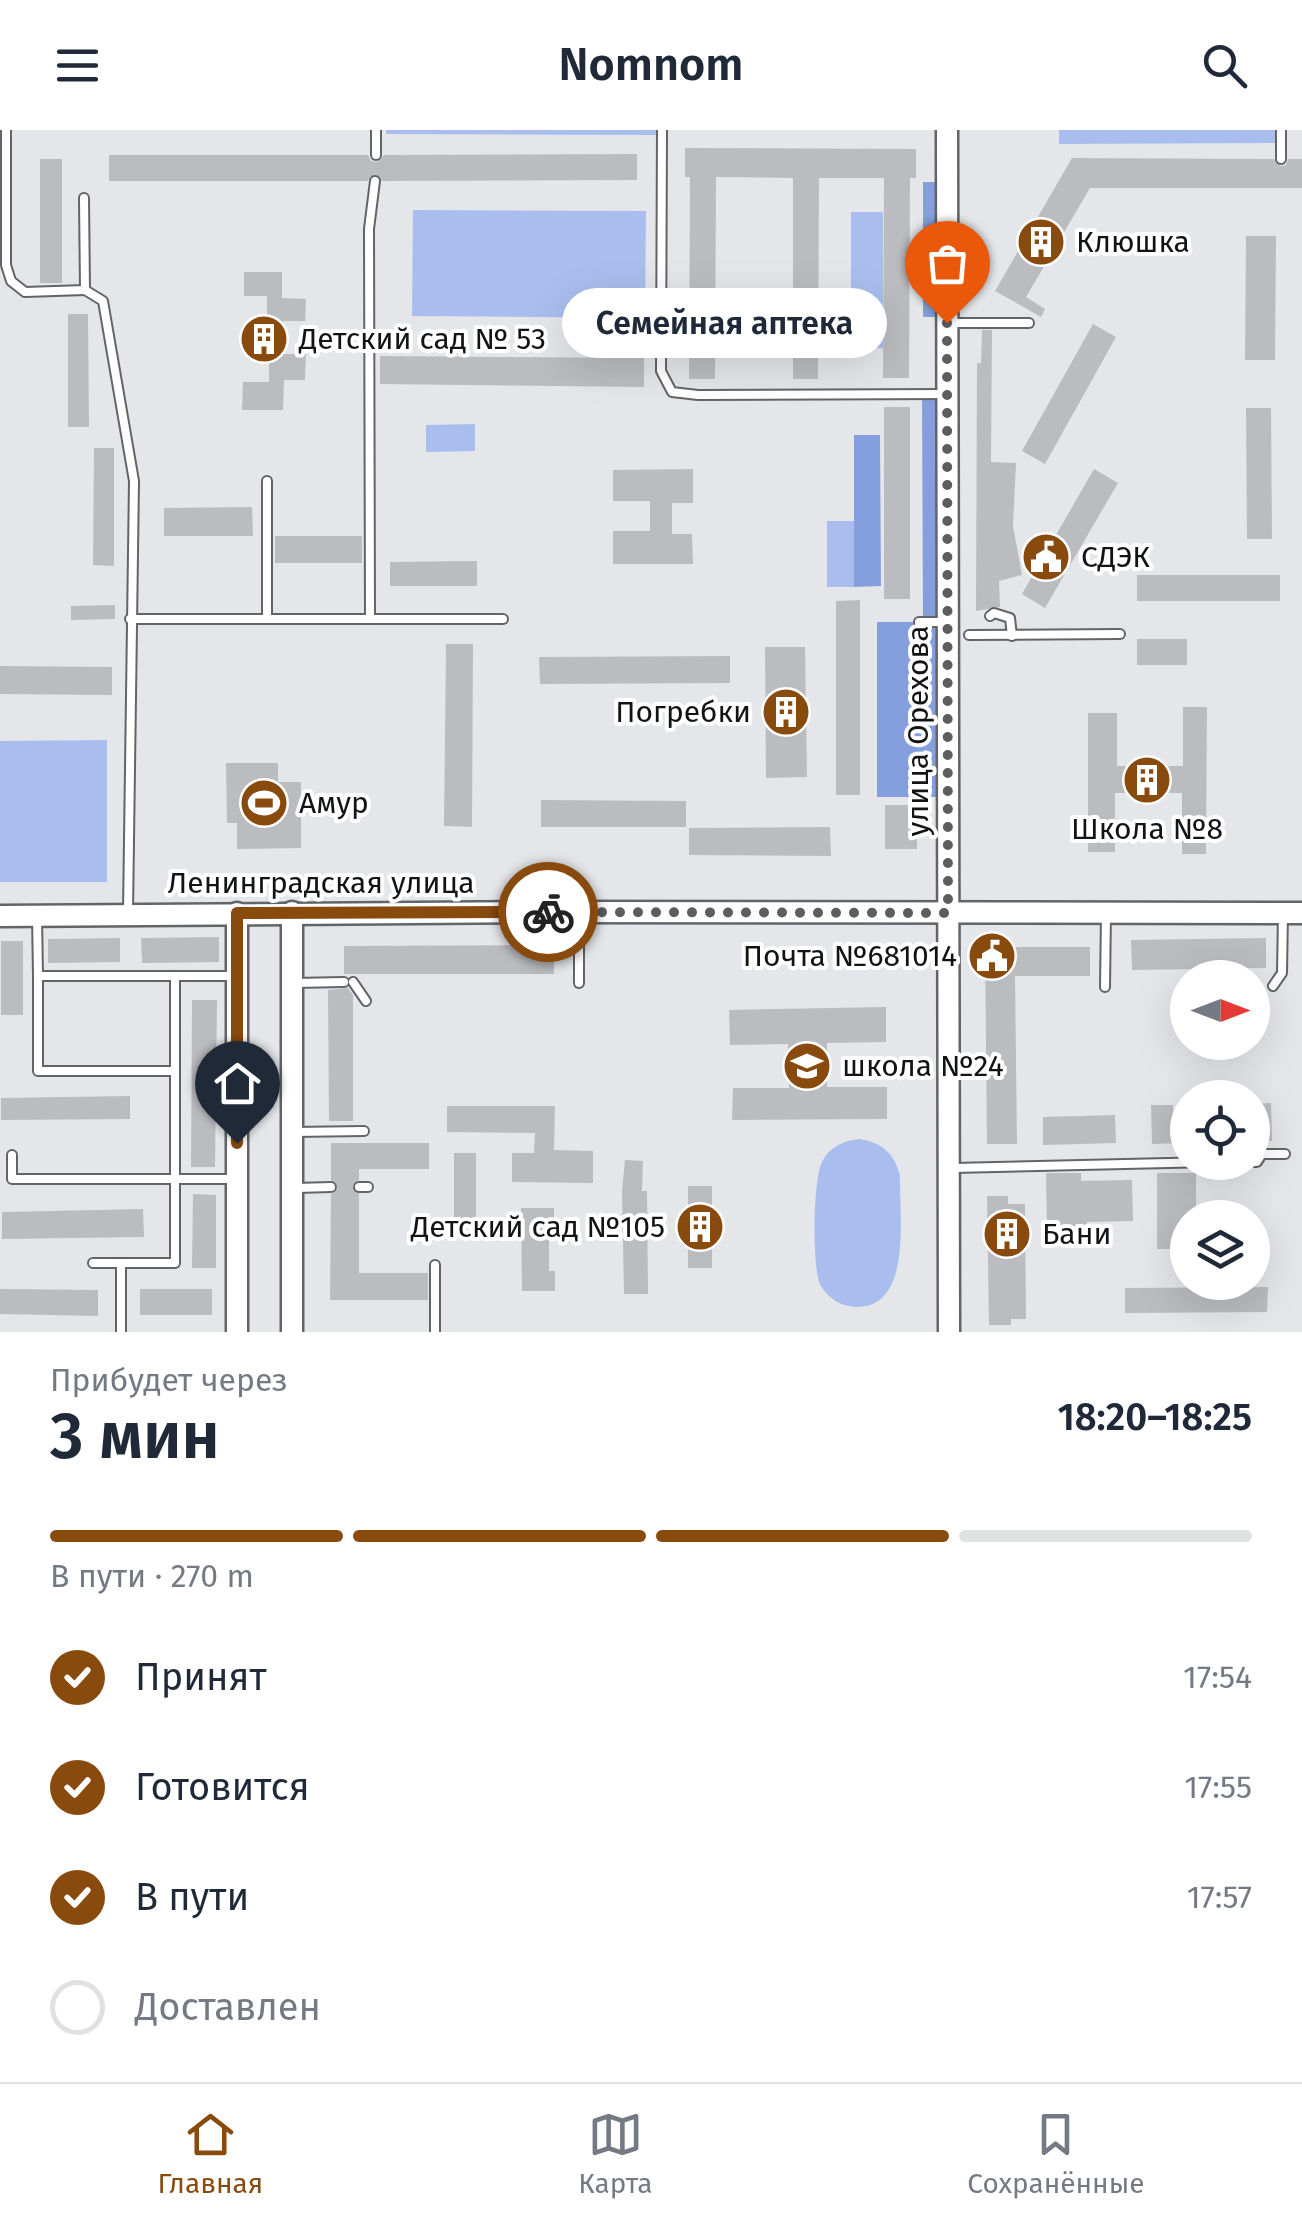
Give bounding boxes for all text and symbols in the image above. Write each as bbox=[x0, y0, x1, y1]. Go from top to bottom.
icon: menu bbox=[50, 38, 105, 93]
text: Nomnom bbox=[559, 38, 744, 92]
icon: search bbox=[1197, 38, 1252, 93]
building icon: Клюшка bbox=[1015, 216, 1067, 268]
pin bbox=[905, 221, 990, 324]
place label: Клюшка bbox=[1076, 224, 1190, 260]
icon: bag bbox=[920, 236, 975, 291]
callout: Семейная аптека bbox=[562, 288, 887, 358]
text: Семейная аптека bbox=[596, 304, 853, 342]
building icon: Детский сад № 53 bbox=[238, 313, 290, 365]
place label: Детский сад № 53 bbox=[298, 321, 546, 357]
public building icon: СДЭК bbox=[1020, 531, 1072, 583]
place label: СДЭК bbox=[1081, 539, 1150, 575]
street label: улица Орехова bbox=[900, 626, 936, 836]
building icon: Погребки bbox=[760, 686, 812, 738]
place label: Погребки bbox=[615, 694, 751, 730]
building icon: Школа №8 bbox=[1121, 754, 1173, 806]
sports icon: Амур bbox=[238, 777, 290, 829]
place label: Амур bbox=[299, 785, 369, 821]
place label: Школа №8 bbox=[1071, 811, 1223, 847]
courier bbox=[498, 862, 598, 962]
street label: Ленинградская улица bbox=[168, 865, 474, 901]
icon: bike bbox=[521, 885, 576, 940]
public building icon: Почта №681014 bbox=[966, 930, 1018, 982]
place label: Почта №681014 bbox=[743, 938, 957, 974]
north arrow bbox=[1170, 960, 1270, 1060]
map controls bbox=[1170, 960, 1270, 1300]
school or university icon: школа №24 bbox=[781, 1040, 833, 1092]
pin bbox=[195, 1041, 280, 1144]
place label: школа №24 bbox=[842, 1048, 1004, 1084]
icon: home bbox=[210, 1056, 265, 1111]
button: locate bbox=[1170, 1080, 1270, 1180]
button: layers bbox=[1170, 1200, 1270, 1300]
building icon: Детский сад №105 bbox=[674, 1201, 726, 1253]
building icon: Бани bbox=[981, 1208, 1033, 1260]
place label: Детский сад №105 bbox=[410, 1209, 665, 1245]
place label: Бани bbox=[1042, 1216, 1111, 1252]
text: Прибудет через bbox=[50, 1361, 288, 1399]
text: 18:20–18:25 bbox=[1057, 1394, 1252, 1440]
text: 3 мин bbox=[50, 1397, 220, 1475]
text: В пути · 270 m bbox=[50, 1557, 254, 1595]
icon: check bbox=[50, 1650, 105, 1705]
text: Принят bbox=[135, 1654, 267, 1700]
text: 17:54 bbox=[1183, 1658, 1252, 1696]
icon: check bbox=[50, 1760, 105, 1815]
text: Готовится bbox=[135, 1764, 310, 1810]
text: 17:55 bbox=[1184, 1768, 1252, 1806]
icon: check bbox=[50, 1870, 105, 1925]
text: В пути bbox=[135, 1874, 249, 1920]
text: 17:57 bbox=[1187, 1878, 1252, 1916]
text: Доставлен bbox=[135, 1984, 321, 2030]
tab: Главная bbox=[157, 2107, 263, 2200]
tab: Карта bbox=[578, 2107, 652, 2200]
tab: Сохранённые bbox=[967, 2107, 1145, 2200]

